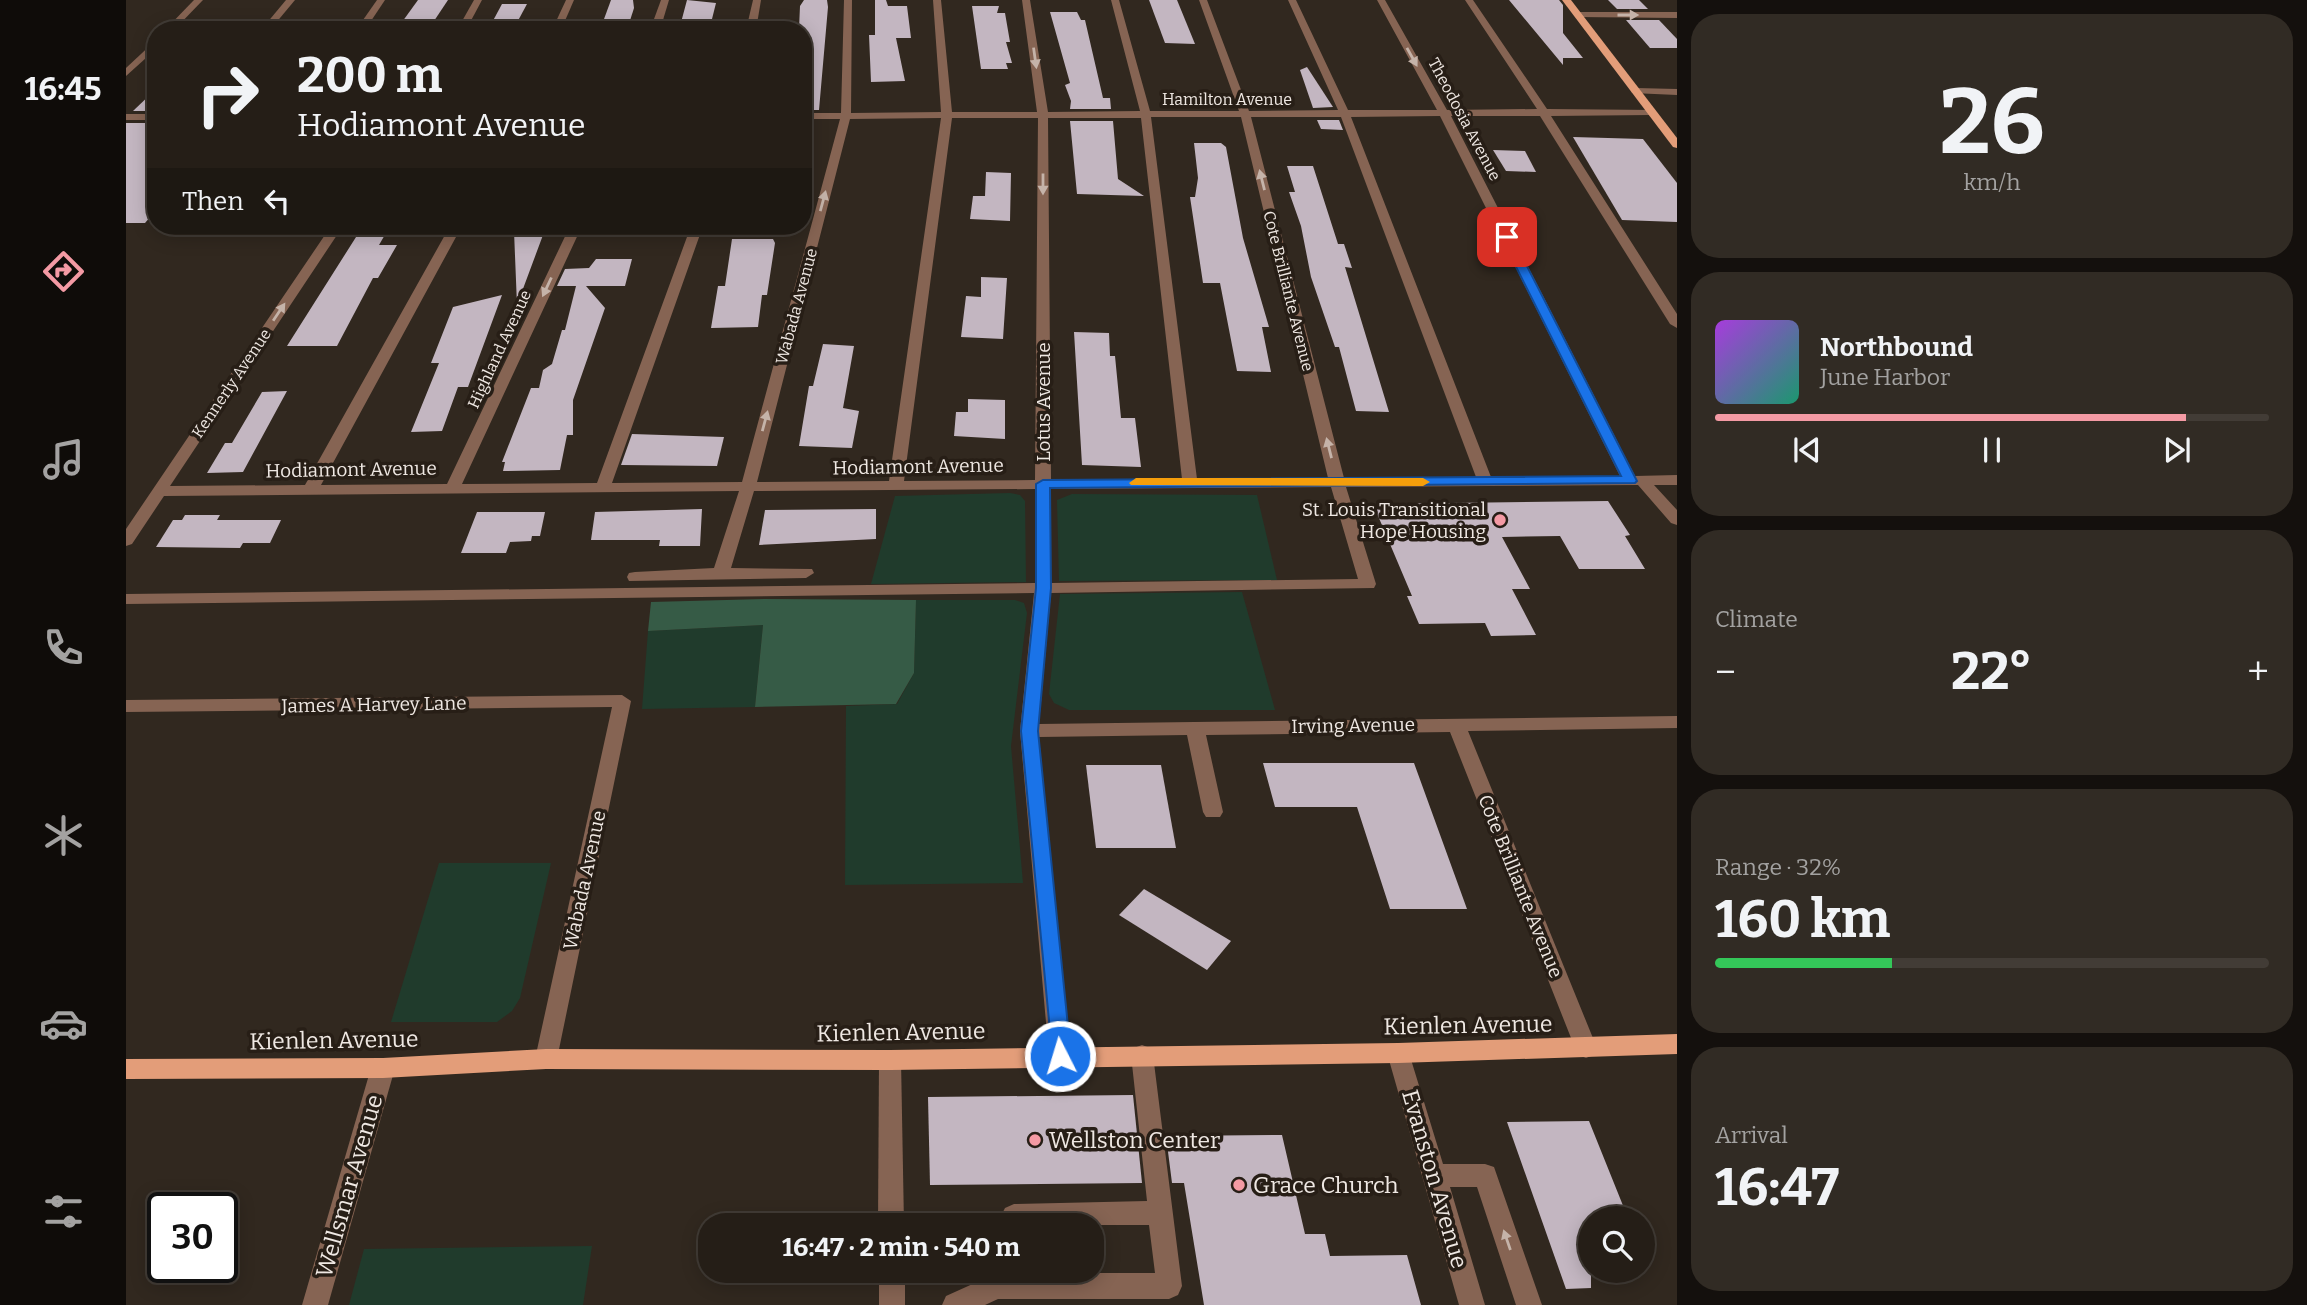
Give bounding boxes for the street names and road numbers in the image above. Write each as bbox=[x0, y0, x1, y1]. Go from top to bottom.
street label: Theodosia Avenue bbox=[1424, 55, 1505, 184]
street label: Hamilton Avenue bbox=[1162, 90, 1292, 109]
street label: Cote Brilliante Avenue bbox=[1259, 209, 1318, 373]
street label: Wabada Avenue bbox=[772, 246, 821, 366]
street label: Highland Avenue bbox=[464, 287, 535, 411]
street label: Kennerly Avenue bbox=[188, 325, 275, 441]
street label: Lotus Avenue bbox=[1032, 342, 1055, 462]
street label: Hodiamont Avenue bbox=[832, 454, 1004, 479]
street label: Hodiamont Avenue bbox=[265, 457, 437, 482]
street label: James A Harvey Lane bbox=[280, 691, 467, 718]
street label: Irving Avenue bbox=[1291, 713, 1415, 738]
street label: Cote Brilliante Avenue bbox=[1473, 791, 1568, 981]
street label: Wabada Avenue bbox=[559, 808, 610, 952]
street label: Kienlen Avenue bbox=[1383, 1010, 1553, 1040]
street label: Kienlen Avenue bbox=[816, 1017, 986, 1047]
street label: Kienlen Avenue bbox=[249, 1025, 419, 1055]
street label: Evanston Avenue bbox=[1396, 1086, 1474, 1272]
street label: Wellsmar Avenue bbox=[310, 1091, 388, 1281]

